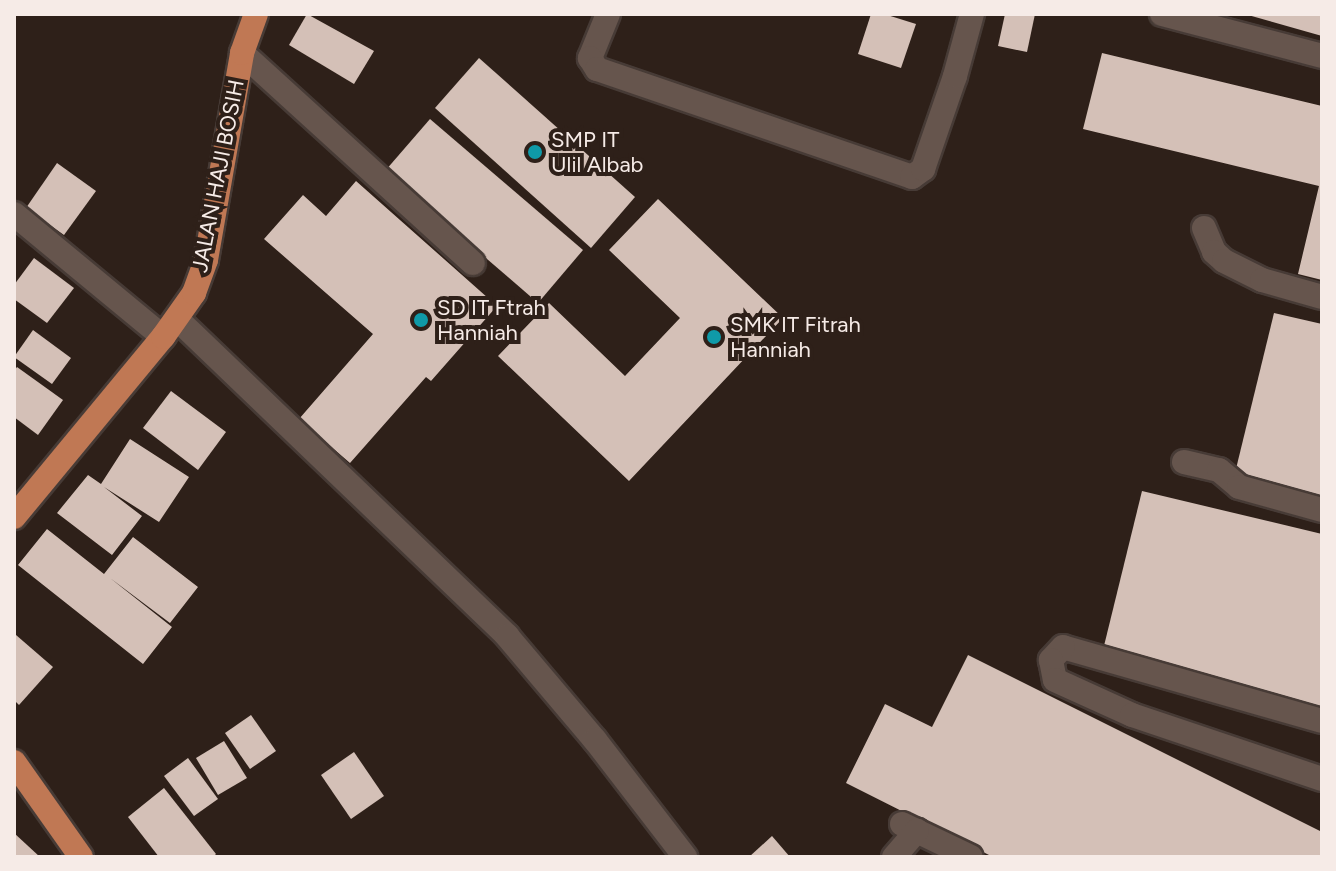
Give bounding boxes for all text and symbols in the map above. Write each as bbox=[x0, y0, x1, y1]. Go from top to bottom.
street label: JALAN HAJI BOSIH bbox=[186, 77, 250, 275]
place label: SMP IT Ulil Albab bbox=[551, 126, 644, 178]
marker: SMP IT Ulil Albab bbox=[526, 143, 544, 161]
place label: SD IT Ftrah Hanniah bbox=[437, 294, 546, 346]
marker: SD IT Ftrah Hanniah bbox=[412, 311, 430, 329]
place label: SMK IT Fitrah Hanniah bbox=[730, 311, 861, 362]
marker: SMK IT Fitrah Hanniah bbox=[705, 328, 723, 346]

